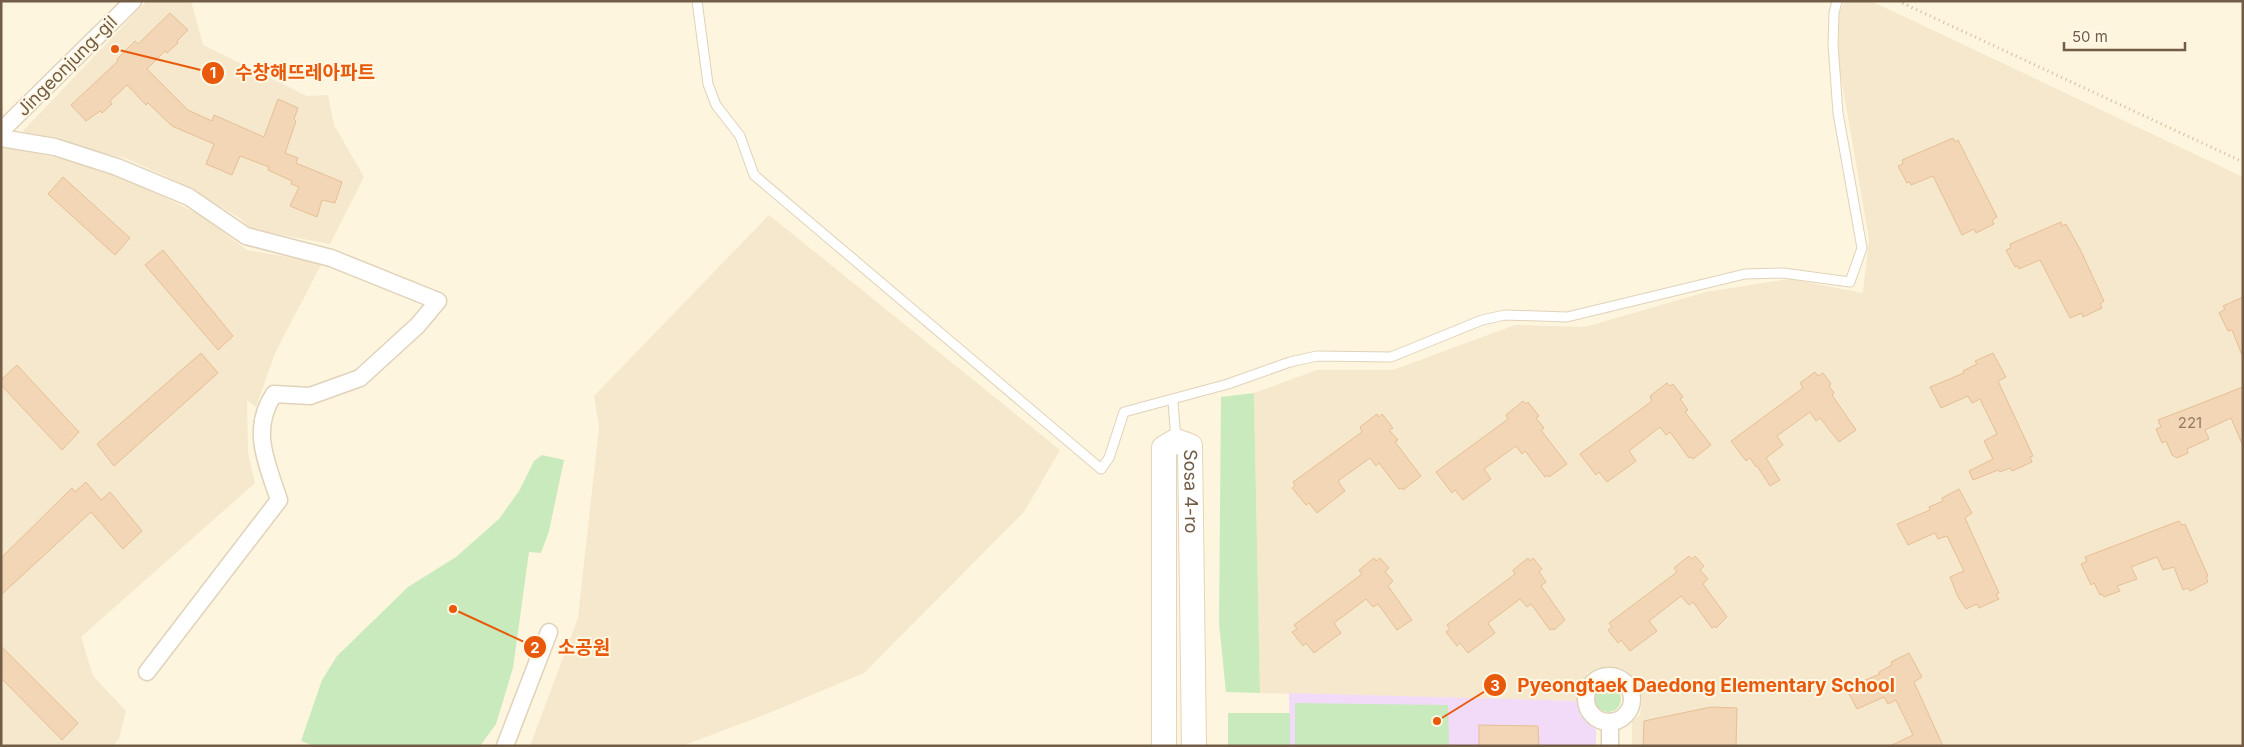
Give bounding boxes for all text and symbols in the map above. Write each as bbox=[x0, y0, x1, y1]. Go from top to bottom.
street label: Jingeonjung-gil bbox=[12, 11, 121, 120]
scale bar bbox=[2064, 20, 2185, 52]
text: 50 m bbox=[2072, 27, 2108, 46]
callout: 수창해뜨레아파트 bbox=[200, 56, 385, 90]
text: 수창해뜨레아파트 bbox=[235, 61, 375, 84]
text: 1 bbox=[210, 63, 216, 82]
house number: 221 bbox=[2178, 413, 2202, 432]
street label: Sosa 4-ro bbox=[1180, 449, 1202, 533]
callout: 소공원 bbox=[523, 630, 620, 664]
text: 소공원 bbox=[558, 636, 610, 659]
text: 2 bbox=[530, 638, 540, 657]
callout: Pyeongtaek Daedong Elementary School bbox=[1482, 668, 1905, 702]
text: Pyeongtaek Daedong Elementary School bbox=[1517, 674, 1895, 697]
text: 3 bbox=[1490, 676, 1500, 695]

